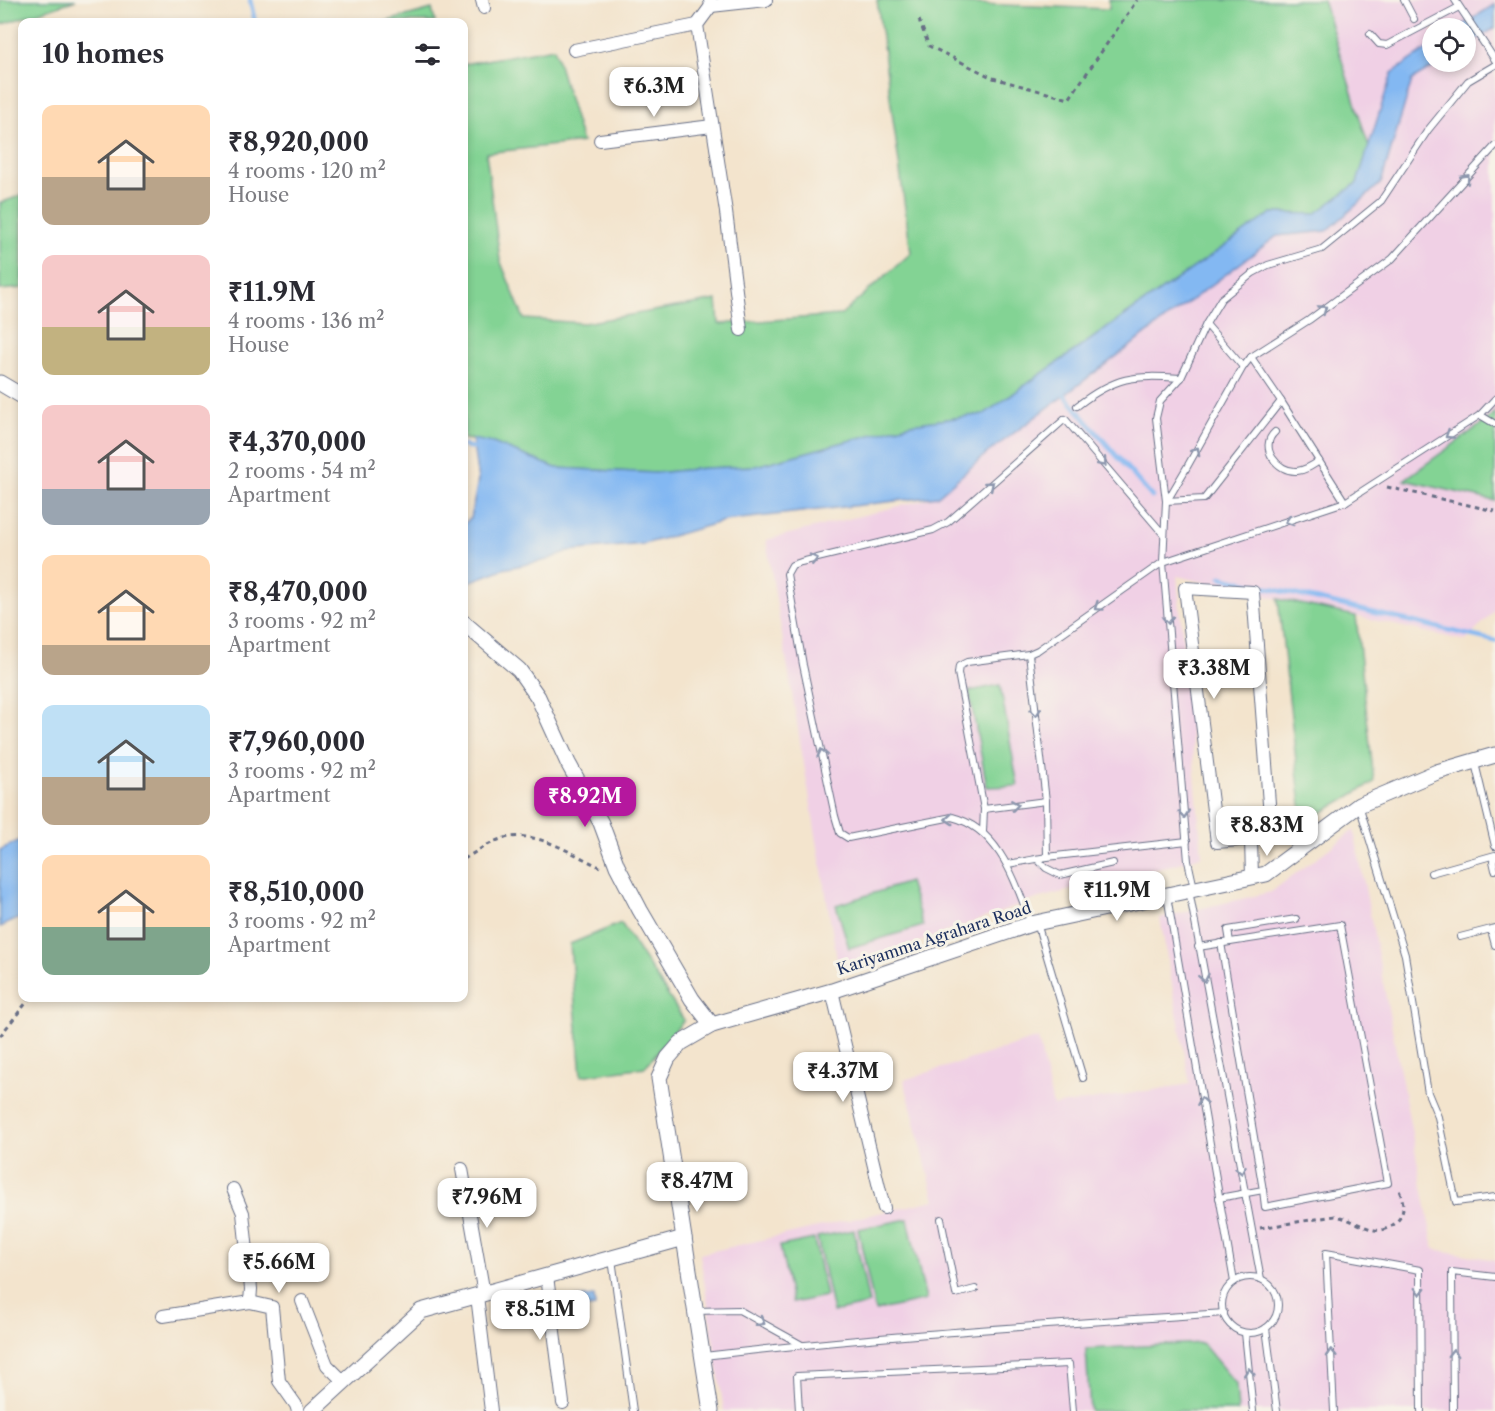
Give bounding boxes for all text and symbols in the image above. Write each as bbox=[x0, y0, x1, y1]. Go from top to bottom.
map controls bbox=[1422, 18, 1476, 72]
button: locate bbox=[1422, 18, 1476, 72]
text: 10 homes bbox=[42, 38, 164, 70]
icon: filters bbox=[411, 38, 444, 71]
pin: ₹6.3M bbox=[612, 67, 696, 118]
text: ₹6.3M bbox=[623, 74, 685, 98]
text: ₹8,920,000 bbox=[228, 126, 369, 158]
icon: home bbox=[90, 129, 162, 201]
text: 4 rooms · 120 m² bbox=[228, 159, 386, 183]
one-way arrow bbox=[1459, 175, 1470, 185]
text: House bbox=[228, 183, 289, 207]
text: ₹11.9M bbox=[228, 276, 316, 308]
icon: home bbox=[90, 279, 162, 351]
one-way arrow bbox=[1316, 306, 1327, 317]
text: 4 rooms · 136 m² bbox=[228, 309, 384, 333]
text: House bbox=[228, 333, 289, 357]
text: ₹4,370,000 bbox=[228, 426, 366, 458]
one-way arrow bbox=[1445, 428, 1456, 439]
icon: home bbox=[90, 429, 162, 501]
one-way arrow bbox=[1189, 447, 1200, 457]
one-way arrow bbox=[1096, 456, 1107, 467]
text: 2 rooms · 54 m² bbox=[228, 459, 376, 483]
one-way arrow bbox=[983, 481, 994, 492]
text: Apartment bbox=[228, 483, 331, 507]
one-way arrow bbox=[1284, 513, 1295, 526]
one-way arrow bbox=[809, 553, 819, 566]
text: ₹8,470,000 bbox=[228, 576, 368, 608]
icon: home bbox=[90, 579, 162, 651]
one-way arrow bbox=[1094, 600, 1105, 611]
text: 3 rooms · 92 m² bbox=[228, 609, 376, 633]
one-way arrow bbox=[1161, 615, 1174, 624]
text: Apartment bbox=[228, 633, 331, 657]
pin: ₹3.38M bbox=[1165, 649, 1263, 700]
text: ₹3.38M bbox=[1177, 656, 1251, 680]
one-way arrow bbox=[1029, 708, 1041, 717]
text: ₹7,960,000 bbox=[228, 726, 365, 758]
icon: home bbox=[90, 729, 162, 801]
one-way arrow bbox=[816, 748, 829, 758]
text: 3 rooms · 92 m² bbox=[228, 759, 376, 783]
pin: ₹8.92M bbox=[536, 777, 634, 828]
text: Apartment bbox=[228, 783, 331, 807]
text: ₹8.92M bbox=[548, 784, 622, 808]
one-way arrow bbox=[1010, 799, 1020, 812]
pin: ₹8.83M bbox=[1218, 806, 1316, 857]
one-way arrow bbox=[1178, 810, 1191, 819]
one-way arrow bbox=[944, 813, 953, 826]
text: ₹8.83M bbox=[1230, 813, 1304, 837]
pin: ₹11.9M bbox=[1068, 871, 1166, 922]
text: ₹8,510,000 bbox=[228, 876, 365, 908]
text: ₹11.9M bbox=[1083, 878, 1151, 902]
icon: home bbox=[90, 879, 162, 951]
street label: Kariyamma Agrahara Road bbox=[834, 897, 1034, 979]
text: 3 rooms · 92 m² bbox=[228, 909, 376, 933]
text: Apartment bbox=[228, 933, 331, 957]
one-way arrow bbox=[1197, 973, 1210, 983]
pin: ₹4.37M bbox=[794, 1052, 892, 1103]
text: ₹4.37M bbox=[807, 1059, 879, 1083]
one-way arrow bbox=[1197, 1096, 1209, 1105]
pin: ₹8.47M bbox=[648, 1162, 746, 1213]
one-way arrow bbox=[1234, 1164, 1247, 1174]
text: ₹8.47M bbox=[661, 1169, 733, 1193]
pin: ₹7.96M bbox=[438, 1178, 536, 1229]
text: ₹7.96M bbox=[452, 1185, 522, 1209]
pin: ₹5.66M bbox=[230, 1243, 328, 1294]
text: ₹5.66M bbox=[242, 1250, 316, 1274]
one-way arrow bbox=[1414, 1287, 1426, 1296]
pin: ₹8.51M bbox=[491, 1290, 589, 1341]
text: ₹8.51M bbox=[505, 1297, 575, 1321]
one-way arrow bbox=[755, 1315, 765, 1326]
one-way arrow bbox=[1324, 1348, 1337, 1357]
one-way arrow bbox=[1446, 1348, 1459, 1357]
one-way arrow bbox=[1243, 1367, 1256, 1376]

